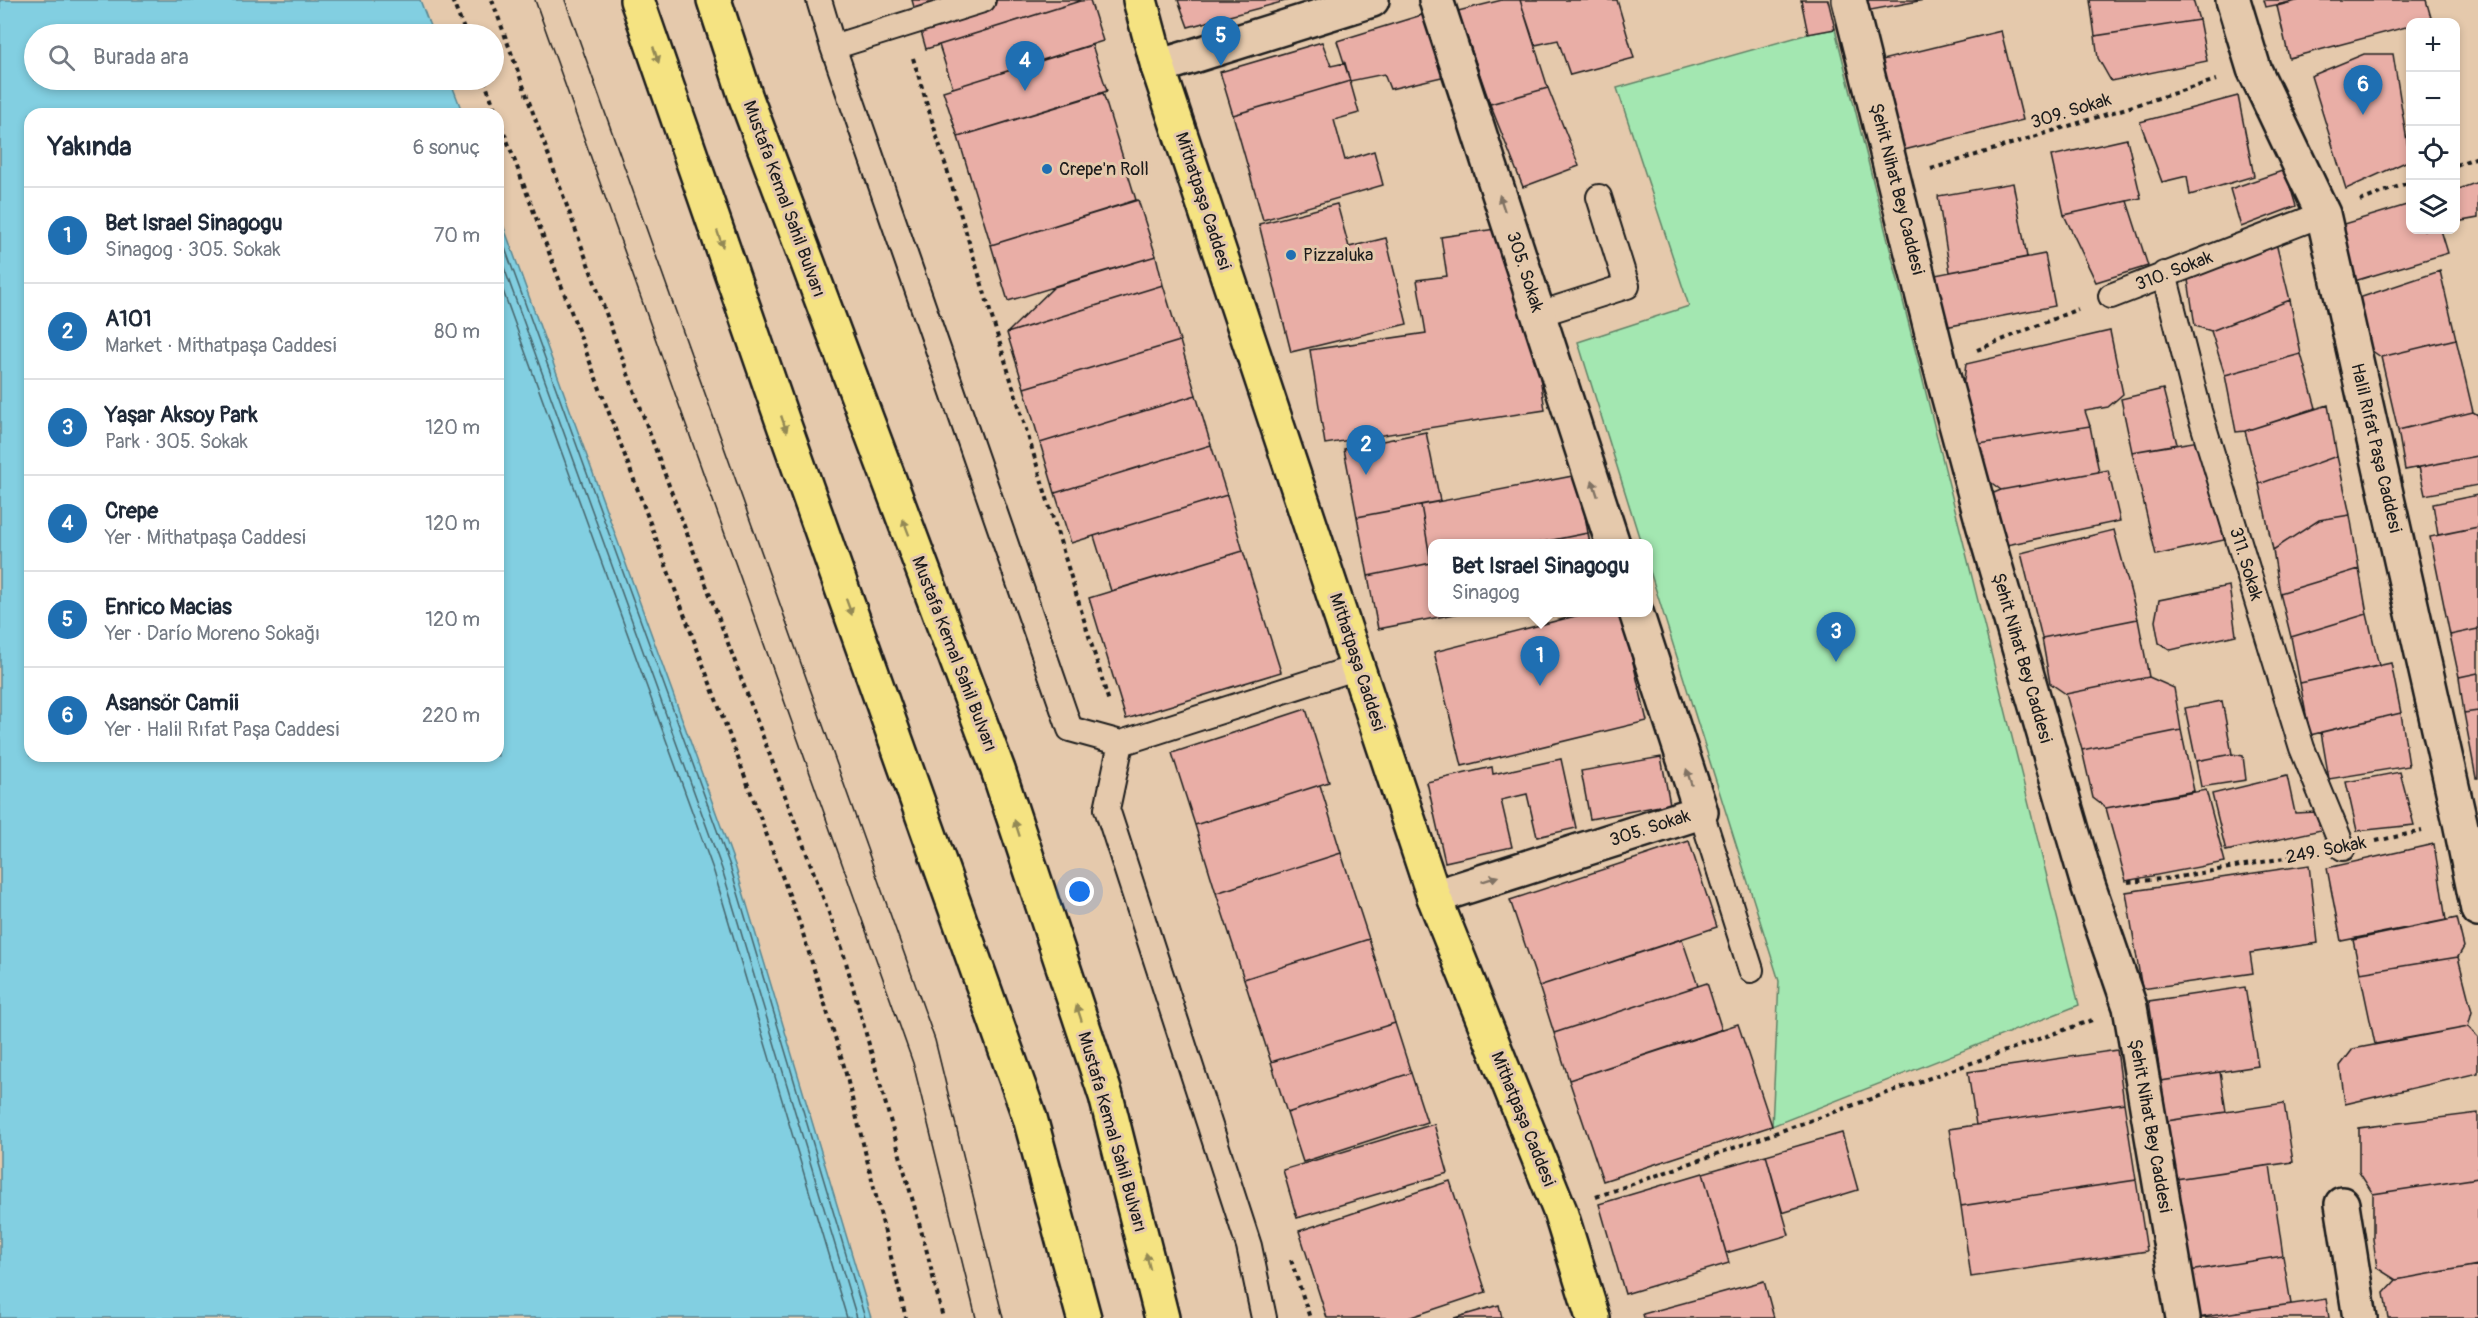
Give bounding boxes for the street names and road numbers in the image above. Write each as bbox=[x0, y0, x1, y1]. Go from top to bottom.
street label: 309. Sokak bbox=[2028, 88, 2115, 134]
street label: Mustafa Kemal Sahil Bulvarı bbox=[738, 98, 830, 300]
street label: Şehit Nihat Bey Caddesi bbox=[1865, 101, 1929, 277]
street label: Mithatpaşa Caddesi bbox=[1170, 129, 1236, 273]
street label: 305. Sokak bbox=[1501, 229, 1549, 316]
street label: 310. Sokak bbox=[2132, 246, 2216, 296]
street label: Halil Rıfat Paşa Caddesi bbox=[2345, 361, 2407, 535]
street label: 311. Sokak bbox=[2224, 525, 2268, 604]
street label: Mustafa Kemal Sahil Bulvarı bbox=[906, 553, 1002, 755]
street label: Şehit Nihat Bey Caddesi bbox=[1987, 570, 2057, 746]
street label: Mithatpaşa Caddesi bbox=[1324, 590, 1390, 734]
street label: 305. Sokak bbox=[1607, 804, 1694, 852]
street label: 249. Sokak bbox=[2284, 831, 2369, 869]
street label: Mustafa Kemal Sahil Bulvarı bbox=[1072, 1029, 1152, 1235]
street label: Şehit Nihat Bey Caddesi bbox=[2123, 1037, 2177, 1215]
street label: Mithatpaşa Caddesi bbox=[1485, 1048, 1561, 1190]

